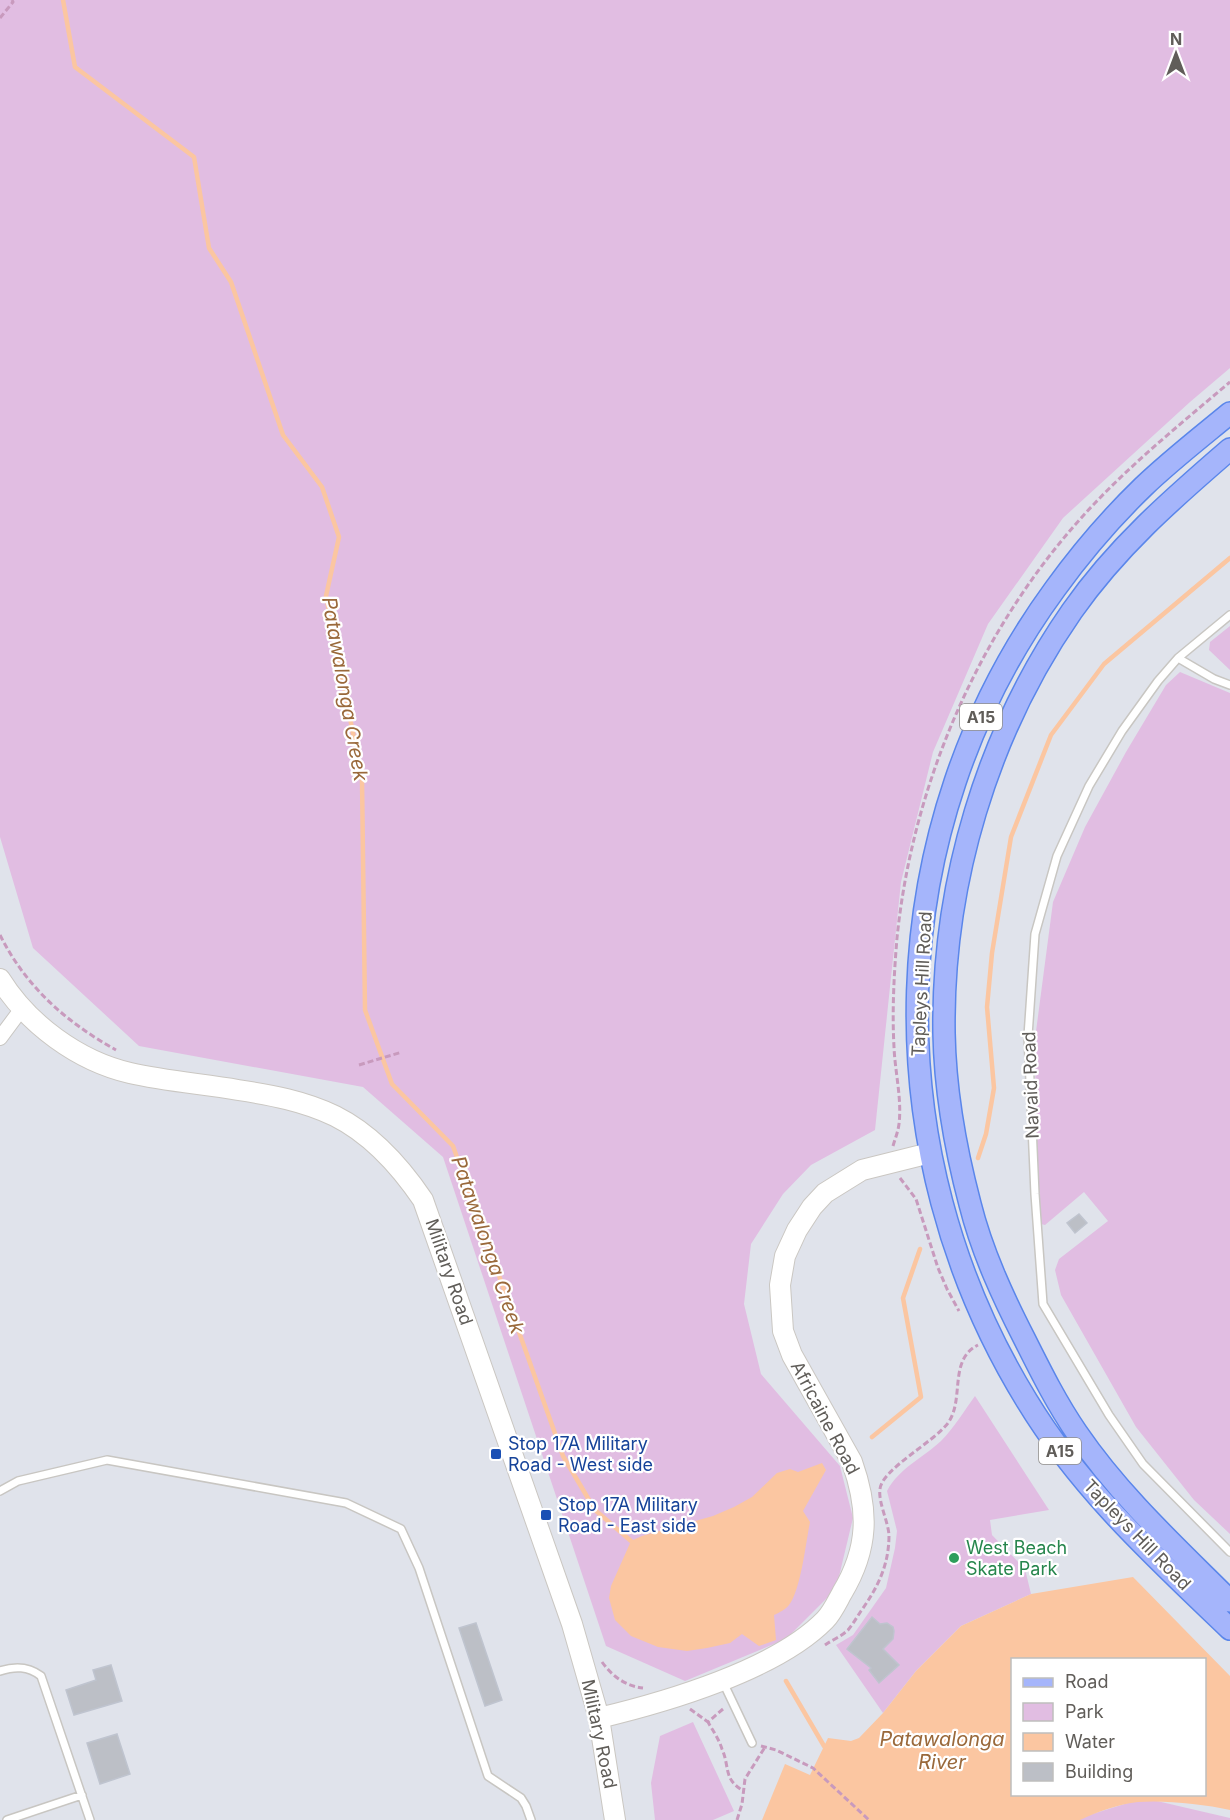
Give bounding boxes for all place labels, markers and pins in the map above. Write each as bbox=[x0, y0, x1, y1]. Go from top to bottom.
place label: Stop 17A Military Road - West side bbox=[508, 1433, 653, 1475]
marker: Stop 17A Military Road - West side bbox=[489, 1447, 503, 1461]
place label: Stop 17A Military Road - East side bbox=[558, 1494, 698, 1536]
marker: Stop 17A Military Road - East side bbox=[539, 1508, 553, 1522]
place label: West Beach Skate Park bbox=[966, 1537, 1067, 1579]
marker: West Beach Skate Park bbox=[947, 1551, 961, 1565]

